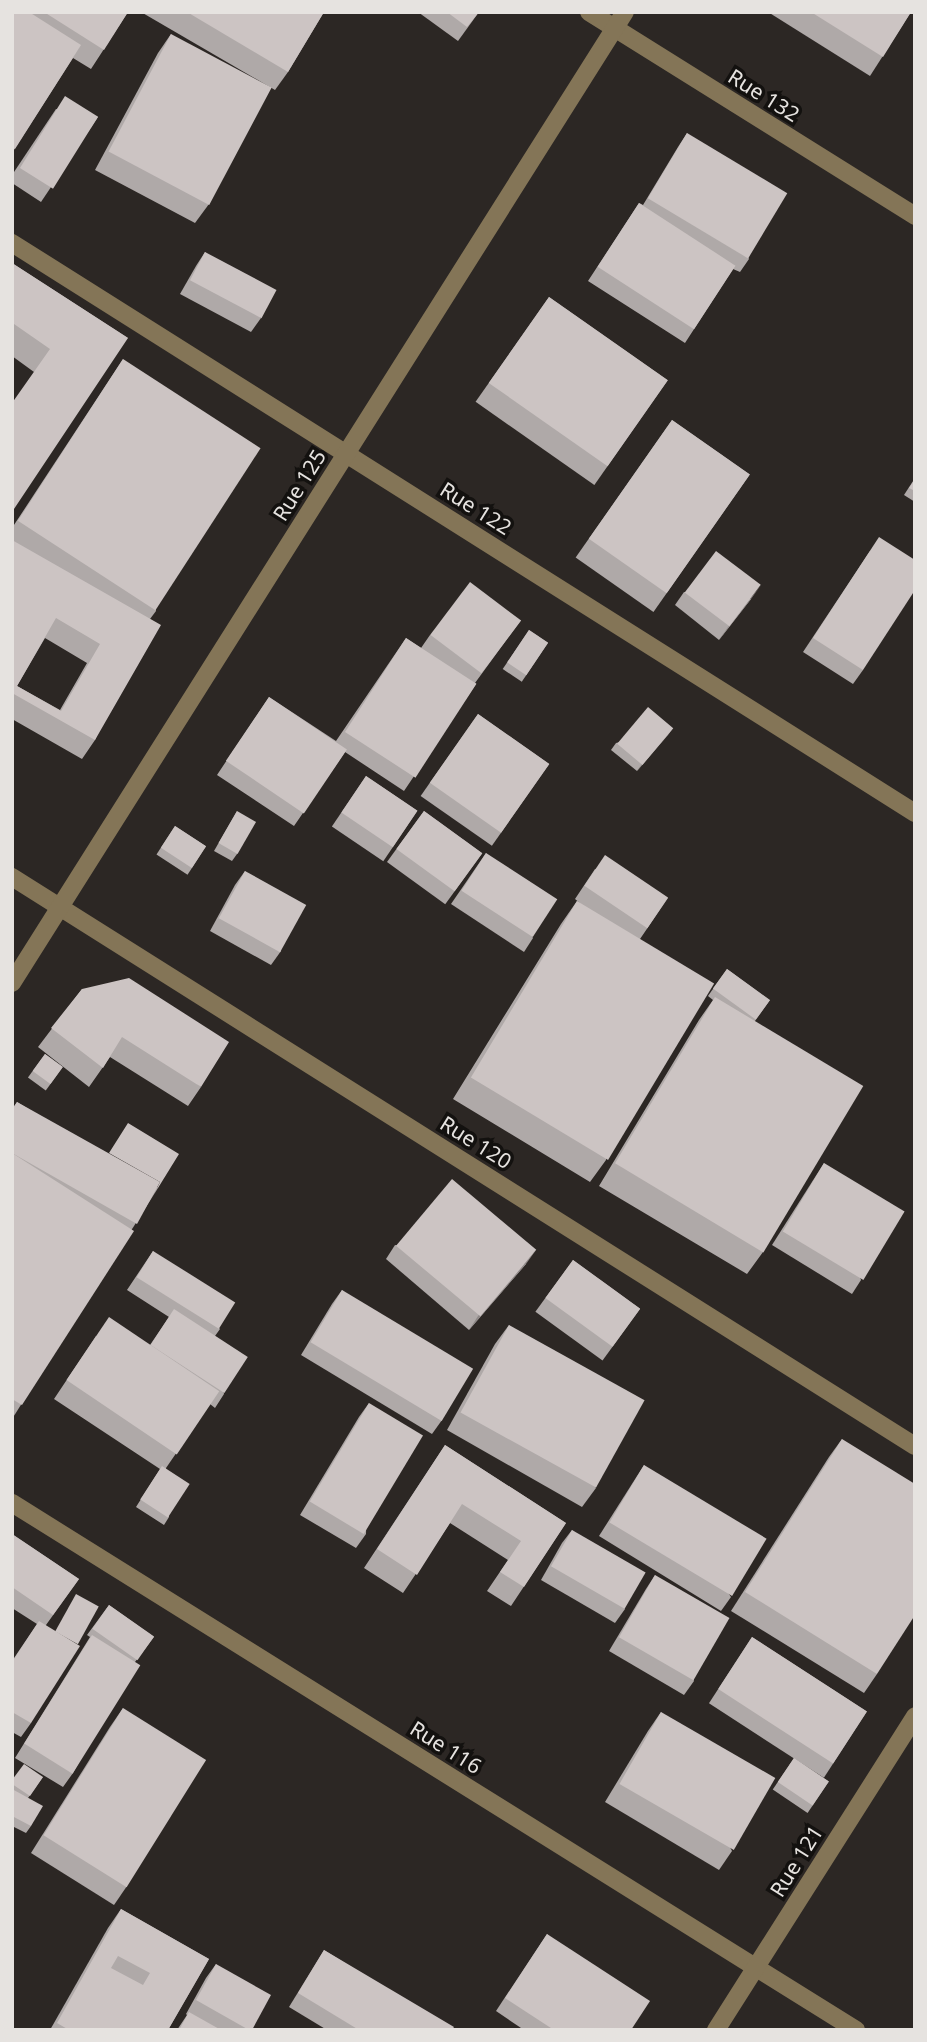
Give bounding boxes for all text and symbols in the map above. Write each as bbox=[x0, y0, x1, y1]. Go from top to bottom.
street label: Rue 132 bbox=[724, 63, 804, 127]
street label: Rue 125 bbox=[267, 445, 331, 525]
street label: Rue 122 bbox=[436, 476, 516, 540]
street label: Rue 120 bbox=[436, 1110, 516, 1174]
street label: Rue 116 bbox=[406, 1715, 486, 1779]
street label: Rue 121 bbox=[764, 1821, 828, 1901]

